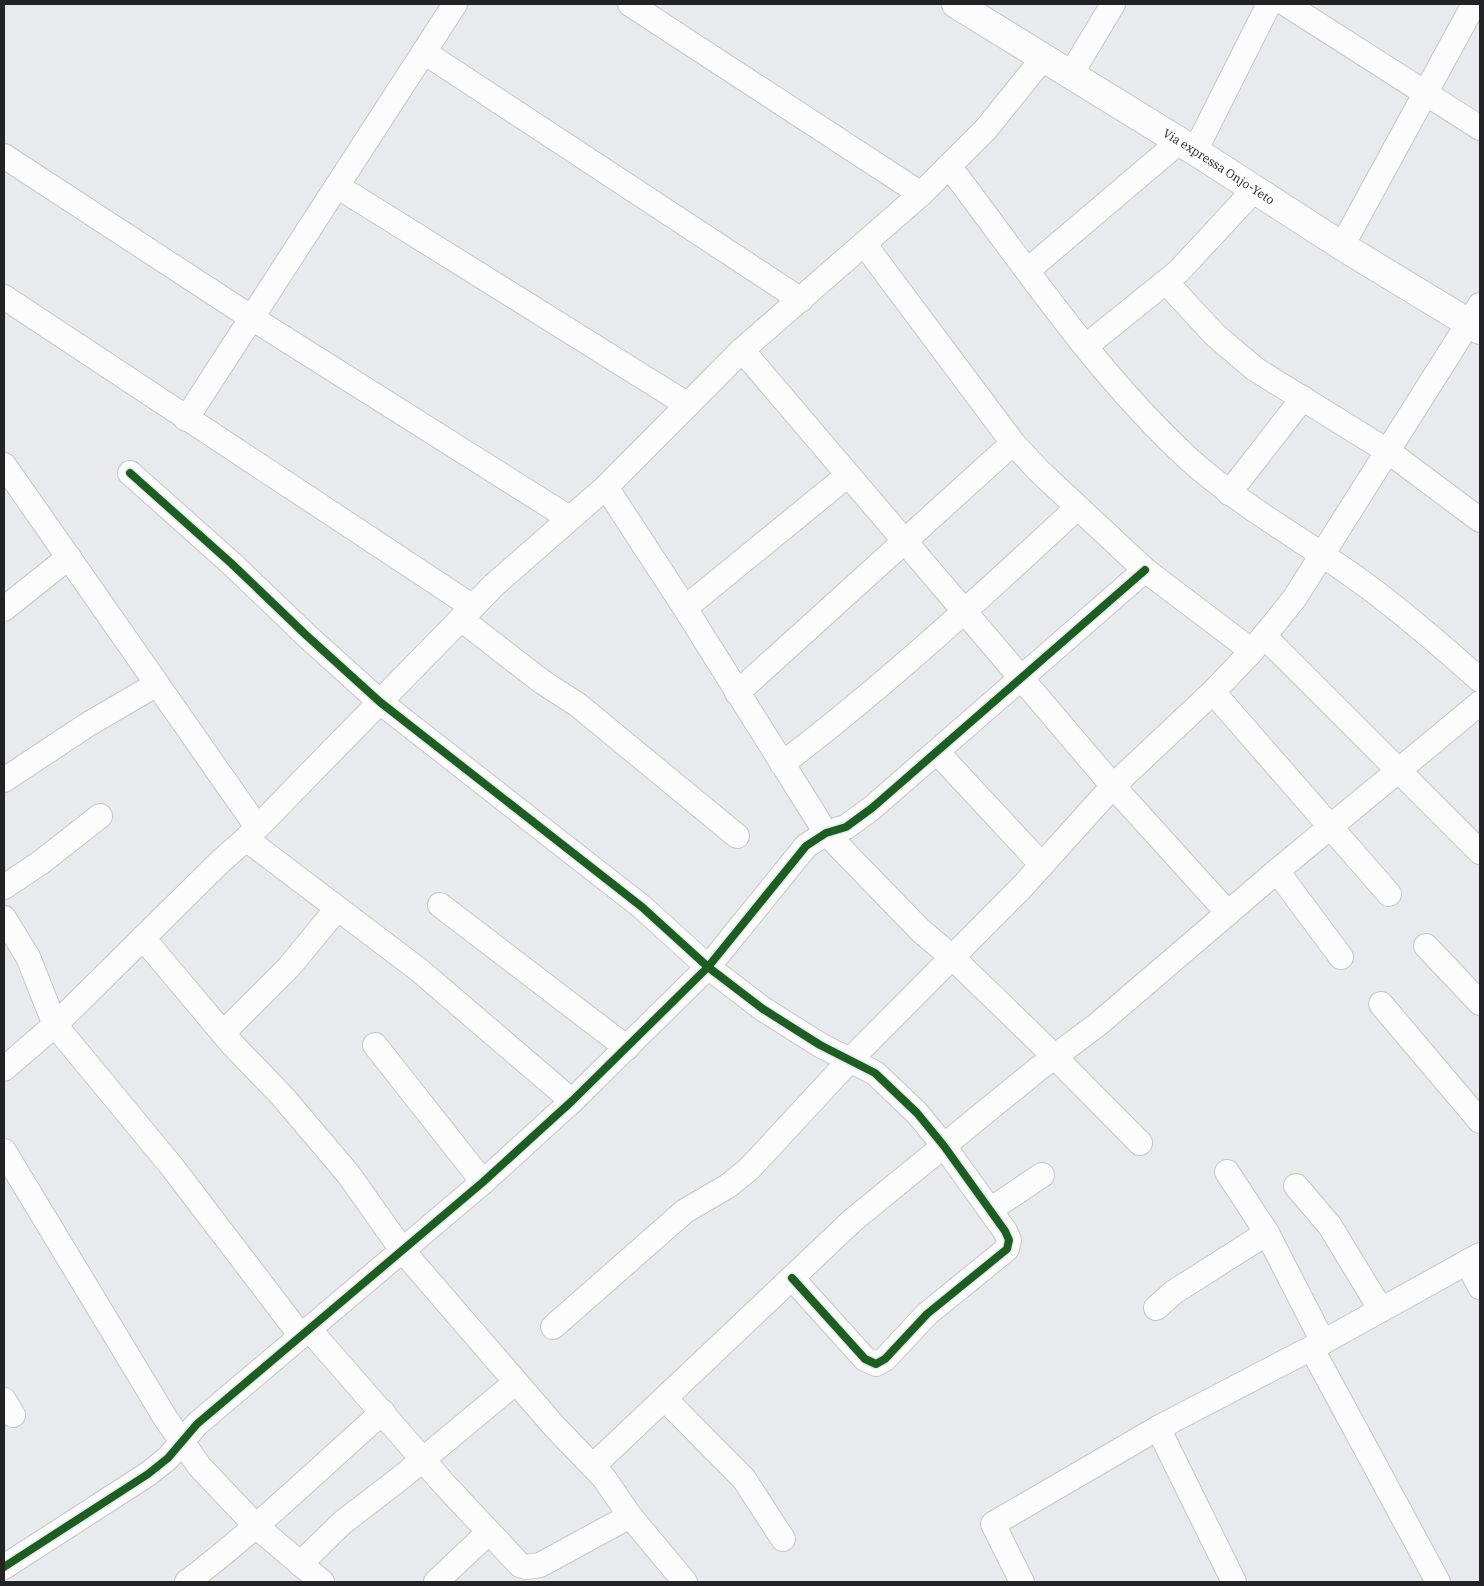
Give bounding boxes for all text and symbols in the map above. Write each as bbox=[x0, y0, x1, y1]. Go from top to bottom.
street label: Via expressa Onjo-Yeto bbox=[1160, 125, 1278, 208]

